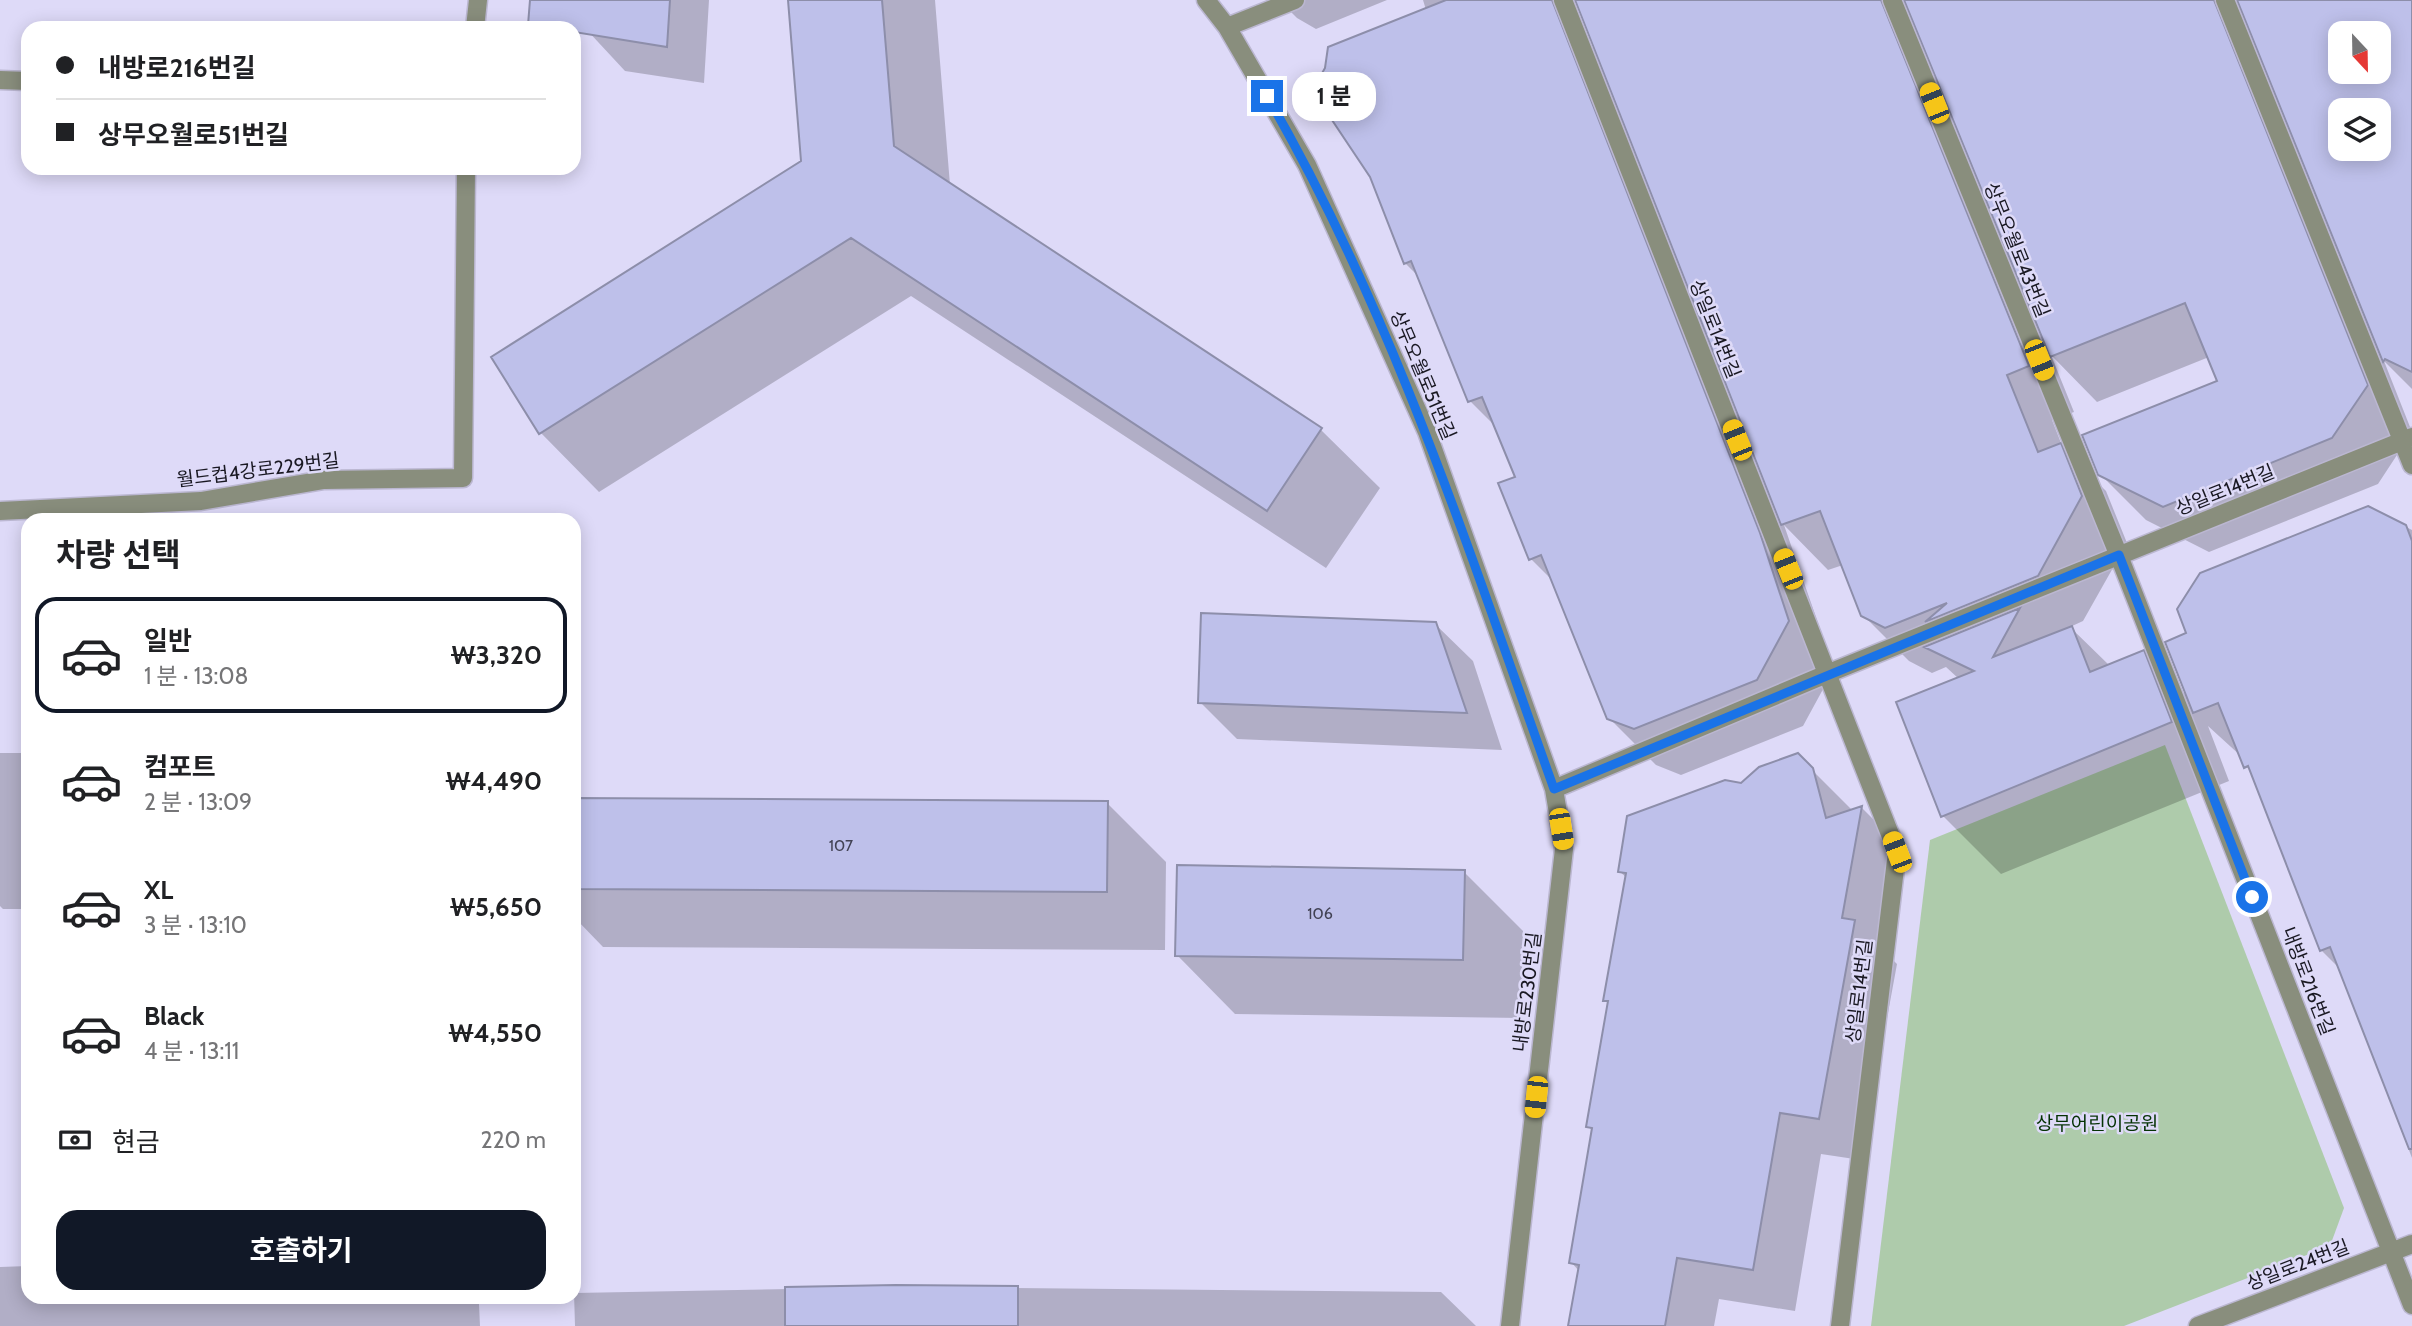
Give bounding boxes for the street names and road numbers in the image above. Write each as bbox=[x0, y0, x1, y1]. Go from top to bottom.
street label: 상무오월로43번길 bbox=[1979, 179, 2055, 321]
street label: 상일로14번길 bbox=[1685, 276, 1745, 382]
street label: 상무오월로51번길 bbox=[1385, 307, 1461, 443]
street label: 월드컵4강로229번길 bbox=[175, 449, 341, 491]
street label: 상일로14번길 bbox=[2172, 460, 2278, 520]
street label: 내방로216번길 bbox=[2277, 924, 2339, 1038]
street label: 내방로230번길 bbox=[1508, 931, 1546, 1053]
street label: 상일로14번길 bbox=[1841, 938, 1877, 1044]
street label: 상일로24번길 bbox=[2243, 1235, 2353, 1295]

